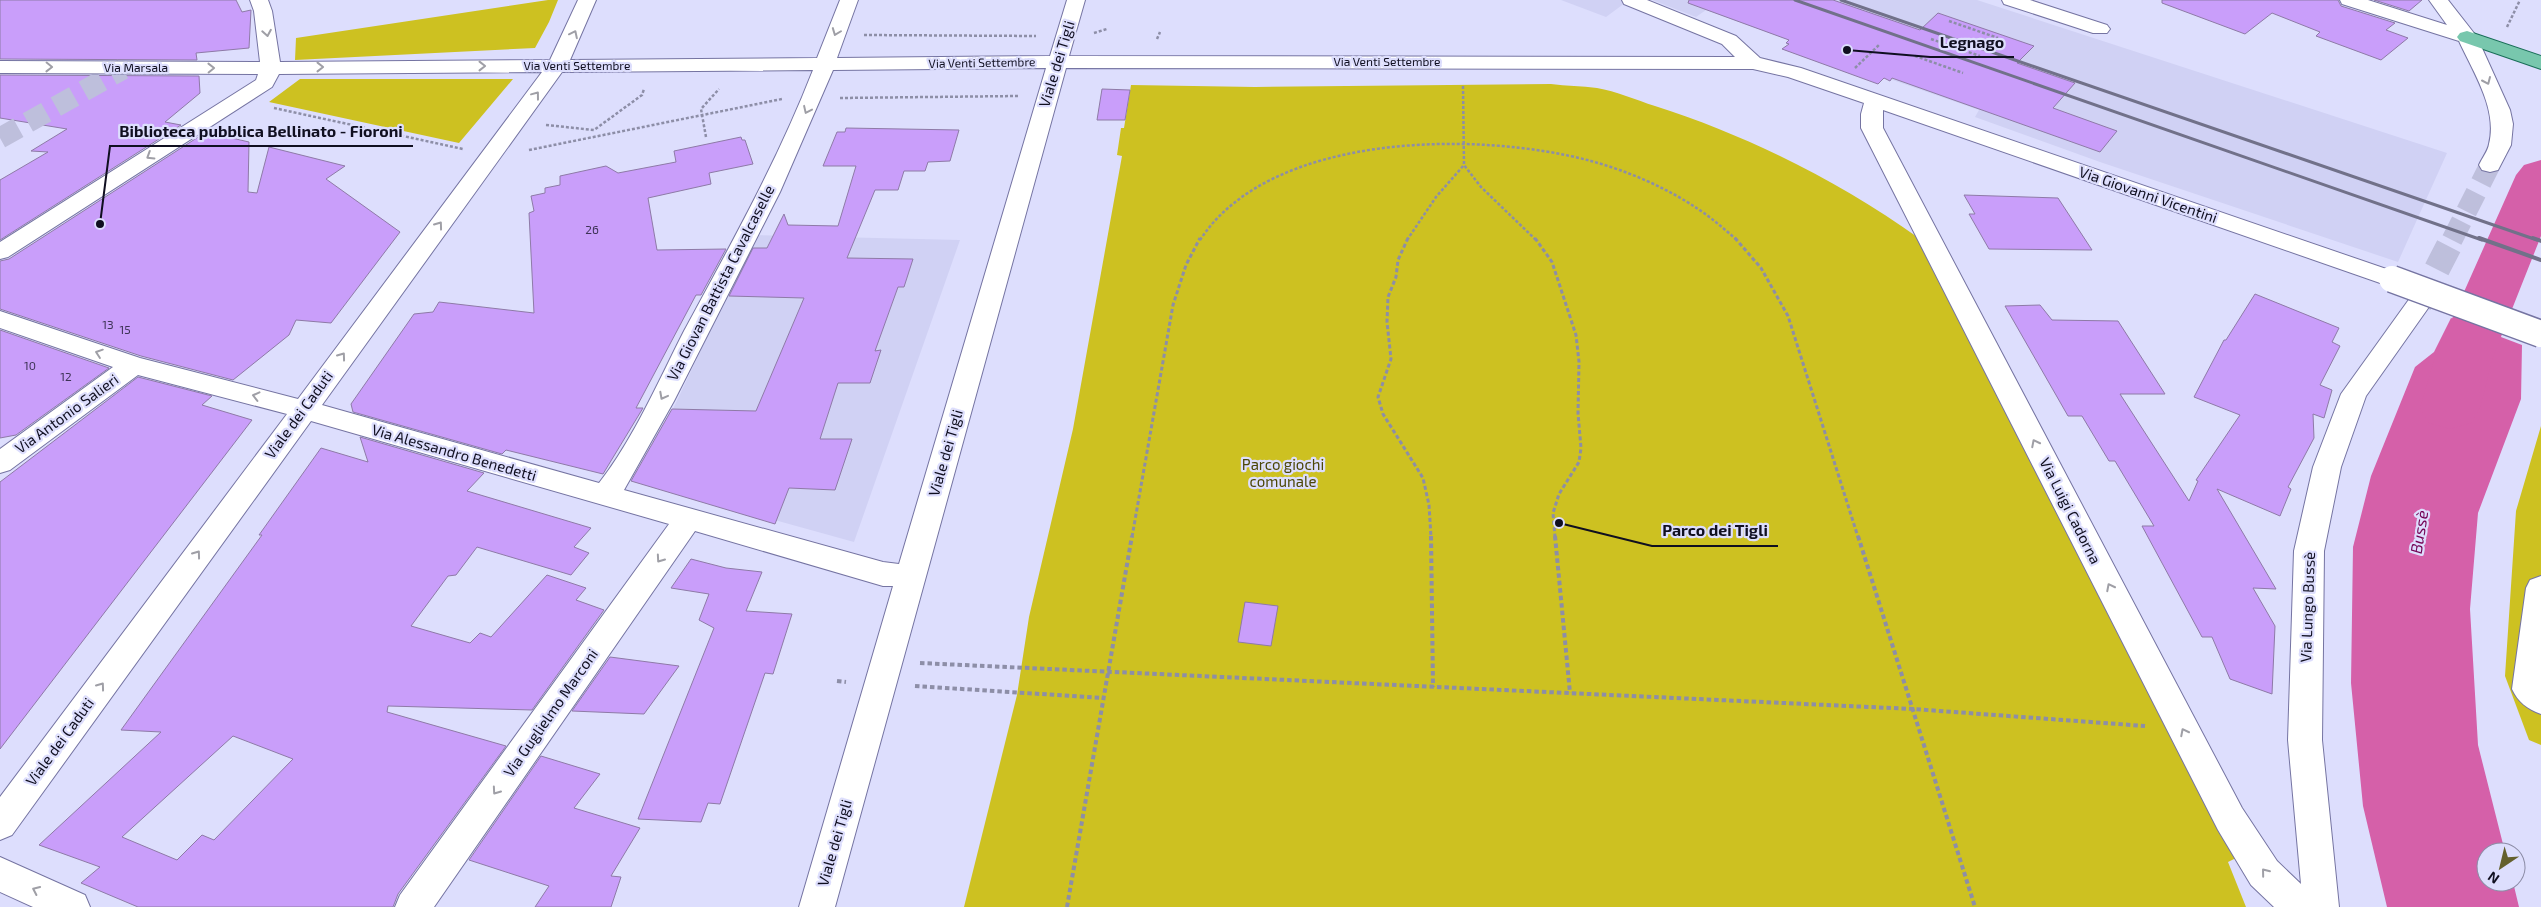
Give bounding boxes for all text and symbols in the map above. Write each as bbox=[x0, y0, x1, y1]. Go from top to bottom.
street label: Viale dei Tigli bbox=[1034, 18, 1078, 109]
callout: Legnago bbox=[1930, 26, 2014, 57]
one-way arrow bbox=[832, 28, 842, 36]
one-way arrow bbox=[261, 29, 271, 38]
one-way arrow bbox=[568, 30, 578, 39]
text: Legnago bbox=[1940, 32, 2004, 51]
street label: Via Venti Settembre bbox=[928, 54, 1036, 70]
street label: Via Venti Settembre bbox=[1334, 54, 1440, 68]
street label: Via Venti Settembre bbox=[524, 58, 630, 72]
street label: Via Marsala bbox=[104, 60, 168, 74]
one-way arrow bbox=[479, 61, 487, 71]
one-way arrow bbox=[45, 62, 53, 72]
one-way arrow bbox=[316, 62, 324, 72]
one-way arrow bbox=[208, 63, 215, 73]
one-way arrow bbox=[2480, 76, 2491, 85]
one-way arrow bbox=[530, 92, 538, 101]
one-way arrow bbox=[802, 105, 813, 114]
callout: Biblioteca pubblica Bellinato - Fioroni bbox=[110, 115, 413, 146]
text: Biblioteca pubblica Bellinato - Fioroni bbox=[119, 121, 403, 140]
one-way arrow bbox=[147, 150, 156, 159]
street label: Via Giovanni Vicentini bbox=[2077, 162, 2220, 226]
street label: Via Giovan Battista Cavalcaselle bbox=[663, 182, 777, 383]
one-way arrow bbox=[433, 222, 441, 231]
house number: 26 bbox=[585, 222, 599, 236]
house number: 13 bbox=[102, 317, 114, 331]
house number: 15 bbox=[119, 322, 131, 336]
one-way arrow bbox=[95, 349, 104, 359]
one-way arrow bbox=[336, 352, 345, 362]
house number: 10 bbox=[24, 358, 36, 372]
street label: Viale dei Caduti bbox=[260, 367, 336, 462]
house number: 12 bbox=[60, 369, 72, 383]
street label: Via Antonio Salieri bbox=[11, 370, 122, 457]
one-way arrow bbox=[251, 391, 260, 402]
one-way arrow bbox=[659, 391, 669, 400]
street label: Viale dei Tigli bbox=[924, 407, 966, 498]
street label: Via Alessandro Benedetti bbox=[370, 420, 539, 484]
one-way arrow bbox=[2031, 439, 2041, 448]
street label: Via Luigi Cadorna bbox=[2036, 454, 2105, 567]
park label: Parco giochi comunale bbox=[1242, 455, 1324, 490]
water label: Bussè bbox=[2406, 508, 2431, 555]
callout: Parco dei Tigli bbox=[1652, 515, 1778, 546]
text: Parco dei Tigli bbox=[1662, 520, 1768, 539]
one-way arrow bbox=[191, 550, 200, 560]
street label: Via Lungo Bussè bbox=[2296, 551, 2318, 663]
one-way arrow bbox=[657, 553, 666, 563]
one-way arrow bbox=[2106, 584, 2116, 593]
street label: Via Guglielmo Marconi bbox=[499, 645, 601, 780]
one-way arrow bbox=[95, 682, 104, 692]
street label: Viale dei Caduti bbox=[21, 694, 97, 789]
one-way arrow bbox=[2180, 728, 2190, 737]
one-way arrow bbox=[492, 786, 502, 795]
street label: Viale dei Tigli bbox=[813, 797, 855, 888]
north arrow bbox=[2476, 842, 2526, 892]
text: N bbox=[2484, 868, 2502, 888]
one-way arrow bbox=[2261, 869, 2270, 878]
one-way arrow bbox=[32, 886, 41, 897]

